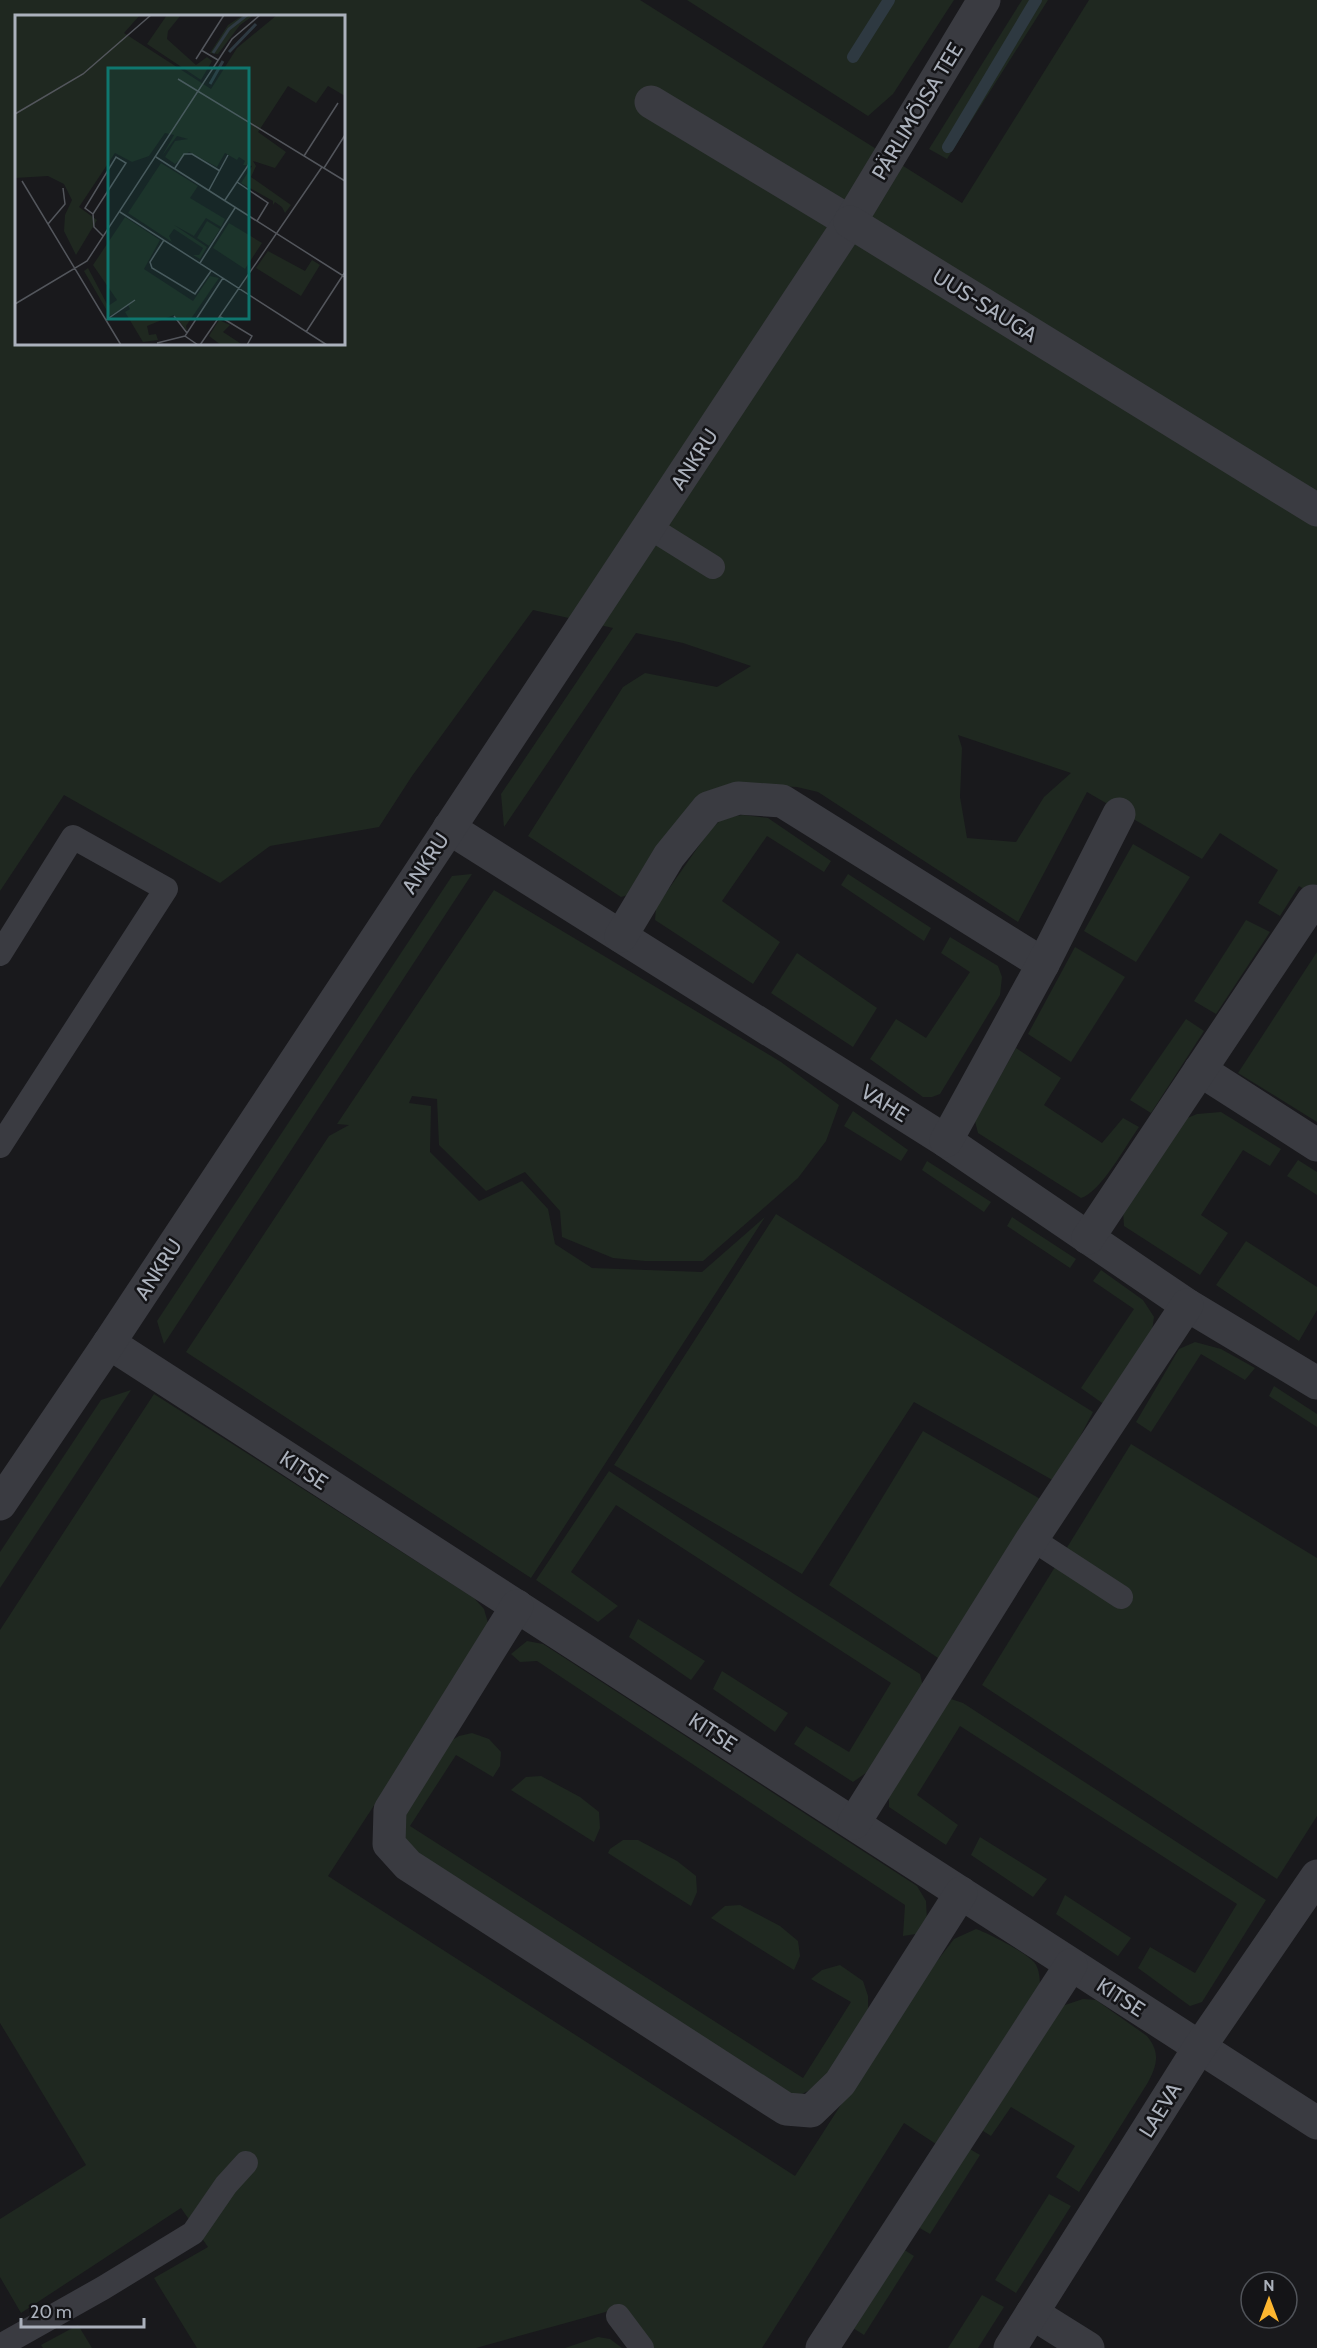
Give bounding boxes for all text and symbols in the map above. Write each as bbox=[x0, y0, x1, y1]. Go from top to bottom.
inset map bbox=[15, 15, 345, 345]
street label: PÄRLIMÕISA TEE bbox=[865, 37, 968, 184]
street label: UUS-SAUGA bbox=[928, 263, 1042, 347]
street label: ANKRU bbox=[665, 424, 723, 494]
street label: ANKRU bbox=[396, 828, 454, 898]
street label: VAHE bbox=[857, 1079, 913, 1127]
street label: ANKRU bbox=[129, 1234, 187, 1304]
street label: KITSE bbox=[275, 1445, 333, 1495]
street label: KITSE bbox=[684, 1707, 742, 1757]
street label: KITSE bbox=[1092, 1972, 1150, 2022]
street label: LAEVA bbox=[1134, 2078, 1186, 2142]
north arrow bbox=[1239, 2270, 1299, 2330]
text: N bbox=[1263, 2276, 1275, 2295]
scale bar bbox=[21, 2291, 144, 2329]
text: 20 m bbox=[30, 2301, 72, 2323]

